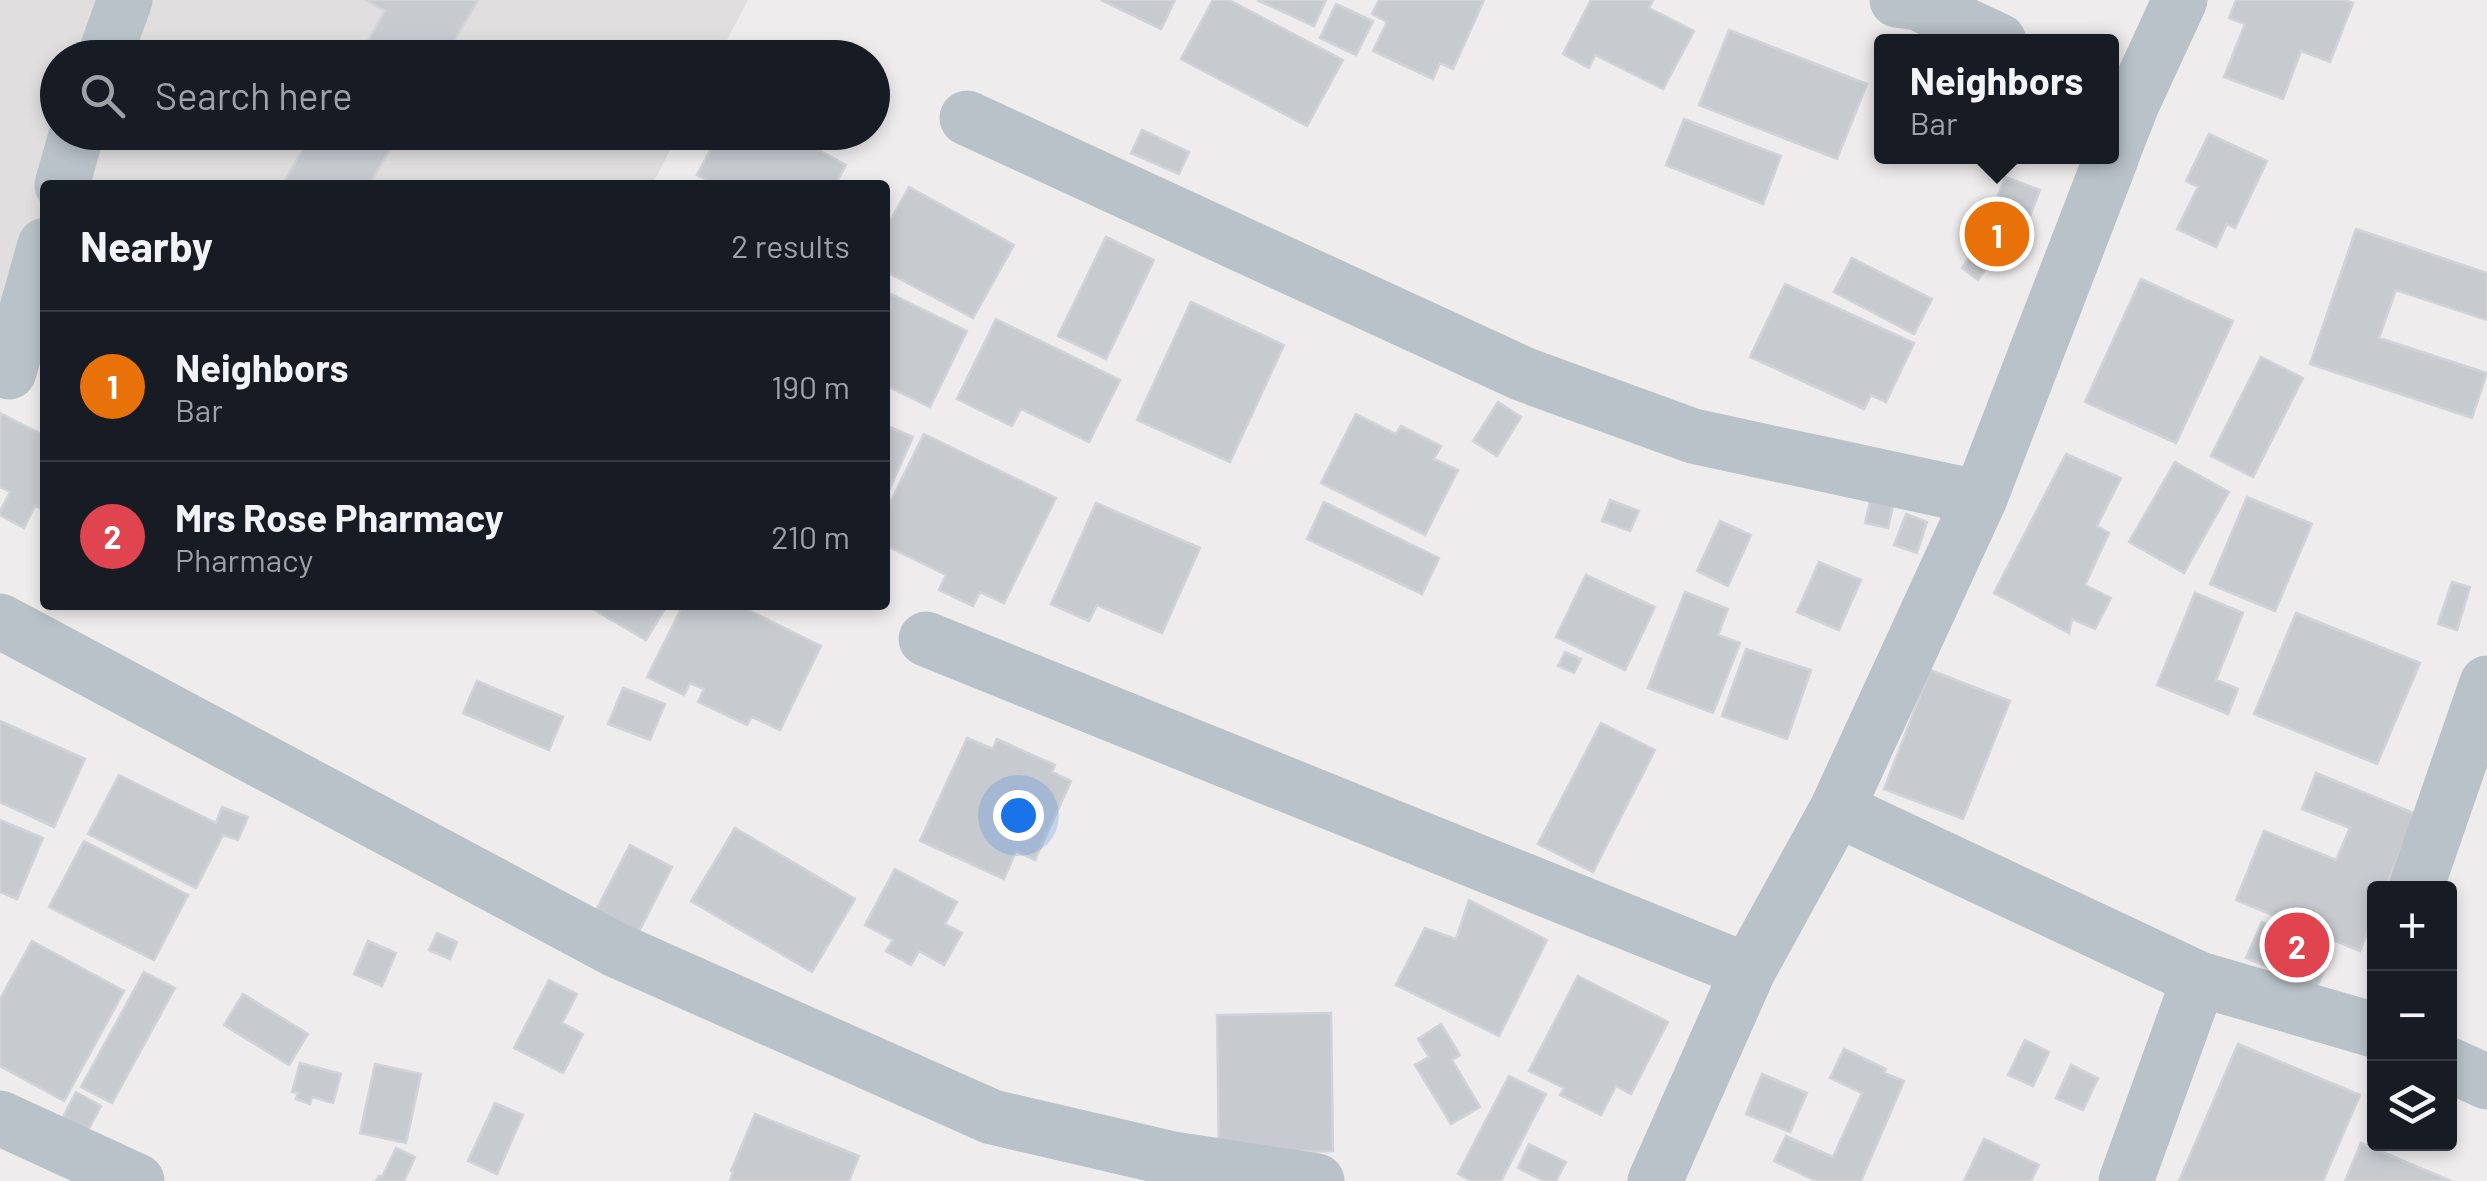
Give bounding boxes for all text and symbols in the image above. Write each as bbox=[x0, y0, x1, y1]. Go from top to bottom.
popup bbox=[1874, 34, 2119, 164]
search box bbox=[40, 40, 890, 150]
text: Neighbors bbox=[1910, 57, 2083, 103]
icon: search bbox=[75, 68, 130, 123]
text: Search here bbox=[155, 72, 353, 118]
text: Bar bbox=[1910, 103, 1958, 141]
pin: 1 bbox=[1964, 196, 2030, 272]
text: Nearby bbox=[80, 220, 213, 270]
text: 2 results bbox=[731, 226, 850, 264]
text: Neighbors bbox=[175, 344, 348, 390]
text: 1 bbox=[107, 367, 118, 405]
text: 190 m bbox=[771, 367, 850, 405]
text: Bar bbox=[175, 390, 223, 428]
text: Mrs Rose Pharmacy bbox=[175, 494, 504, 540]
text: 2 bbox=[104, 517, 121, 555]
text: 210 m bbox=[771, 517, 850, 555]
text: Pharmacy bbox=[175, 540, 313, 578]
your location bbox=[993, 790, 1044, 841]
map controls bbox=[2367, 881, 2457, 1151]
button: + bbox=[2367, 881, 2457, 971]
pin: 2 bbox=[2264, 908, 2330, 982]
button: − bbox=[2367, 971, 2457, 1061]
button: layers bbox=[2367, 1061, 2457, 1151]

